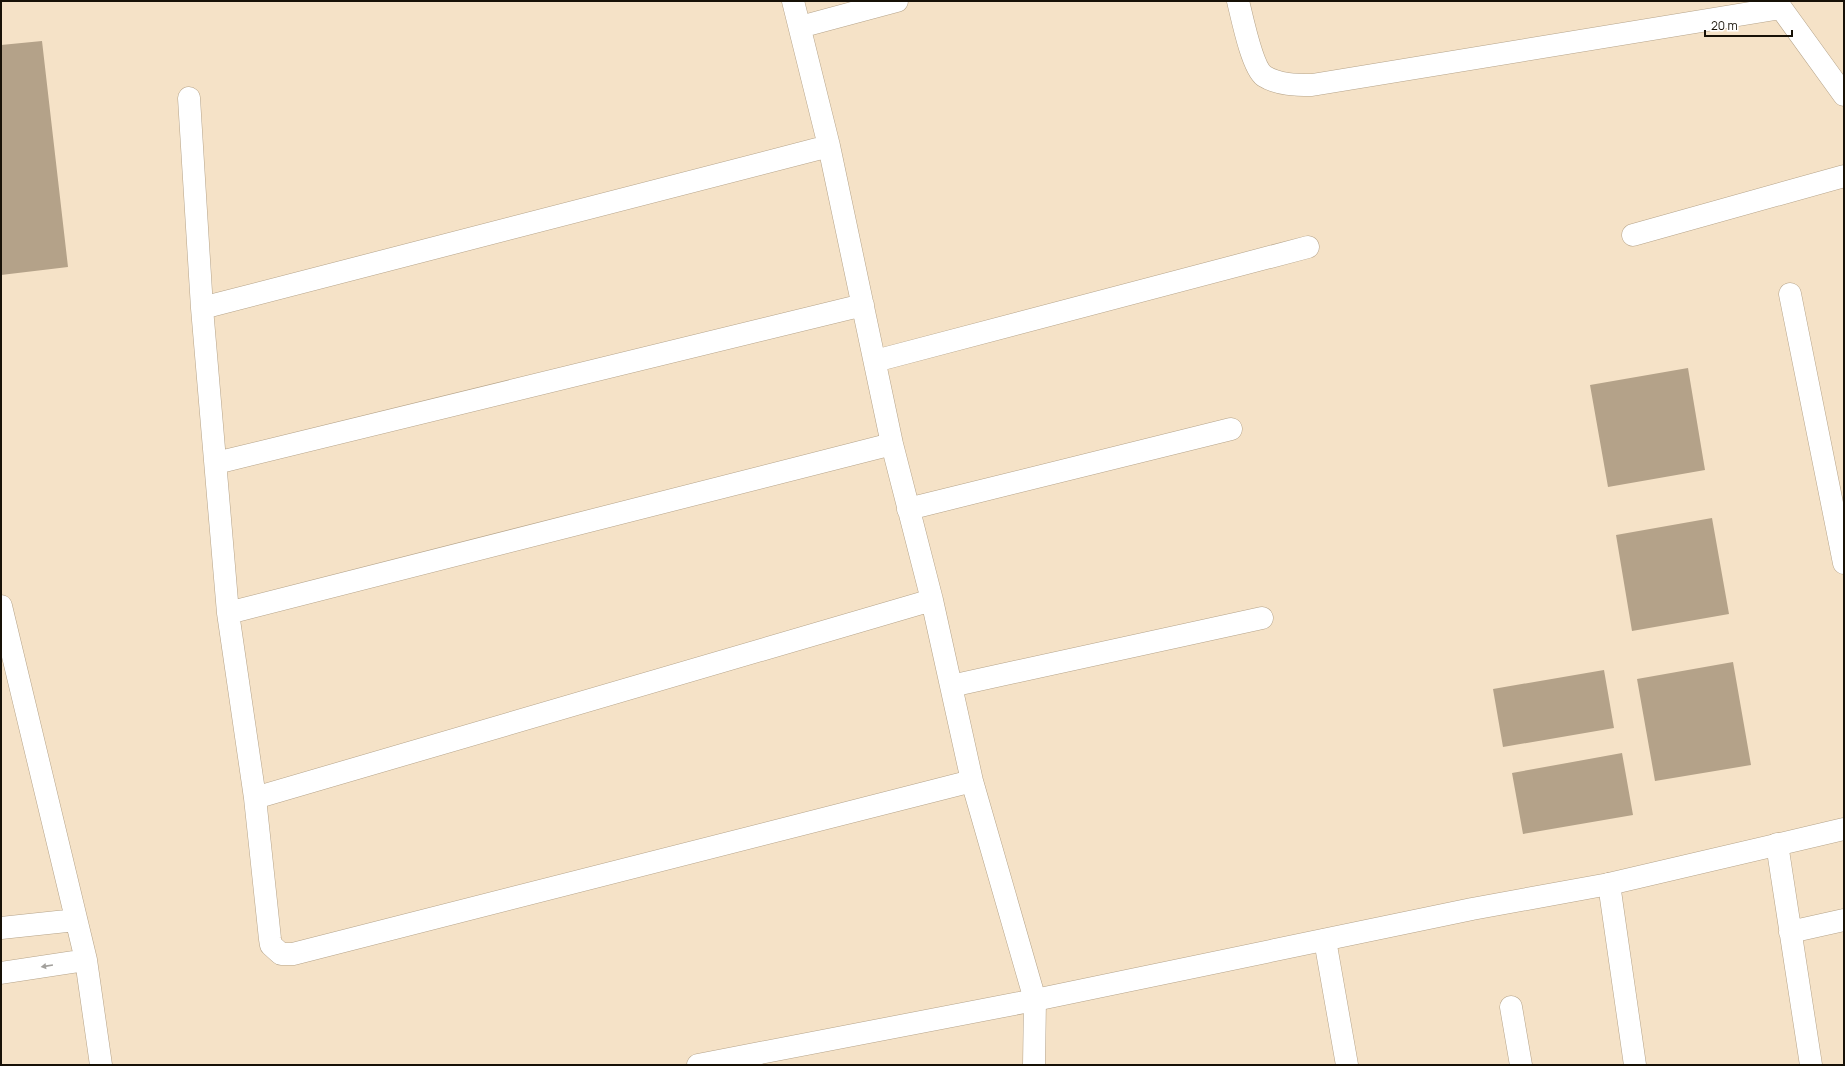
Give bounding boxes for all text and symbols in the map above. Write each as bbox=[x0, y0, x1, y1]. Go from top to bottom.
scale bar bbox=[1705, 12, 1792, 38]
text: 20 m bbox=[1711, 17, 1738, 34]
one-way arrow bbox=[41, 963, 53, 969]

